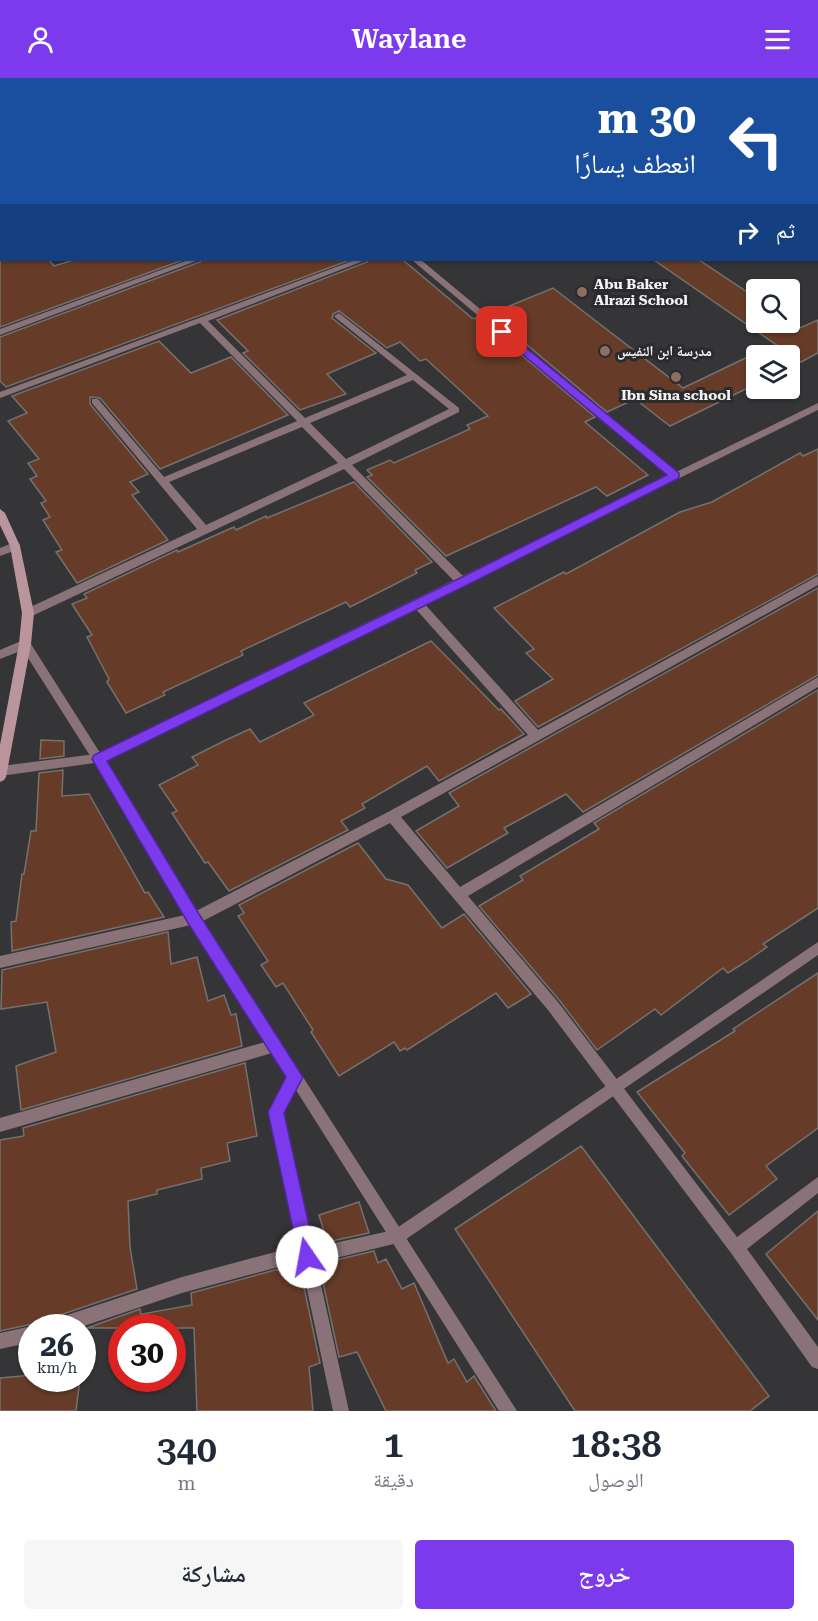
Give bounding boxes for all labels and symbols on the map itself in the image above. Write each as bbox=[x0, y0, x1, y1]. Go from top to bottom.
place label: Abu Baker Alrazi School bbox=[594, 276, 688, 308]
marker: Abu Baker Alrazi School bbox=[575, 285, 589, 299]
pin bbox=[476, 306, 527, 357]
place label: مدرسة ابن النفيس bbox=[617, 343, 712, 360]
marker: مدرسة ابن النفيس bbox=[598, 344, 612, 358]
marker: Ibn Sina school bbox=[669, 370, 683, 384]
place label: Ibn Sina school bbox=[621, 387, 731, 403]
position arrow bbox=[275, 1225, 339, 1289]
speed limit sign: 30 bbox=[108, 1314, 186, 1392]

